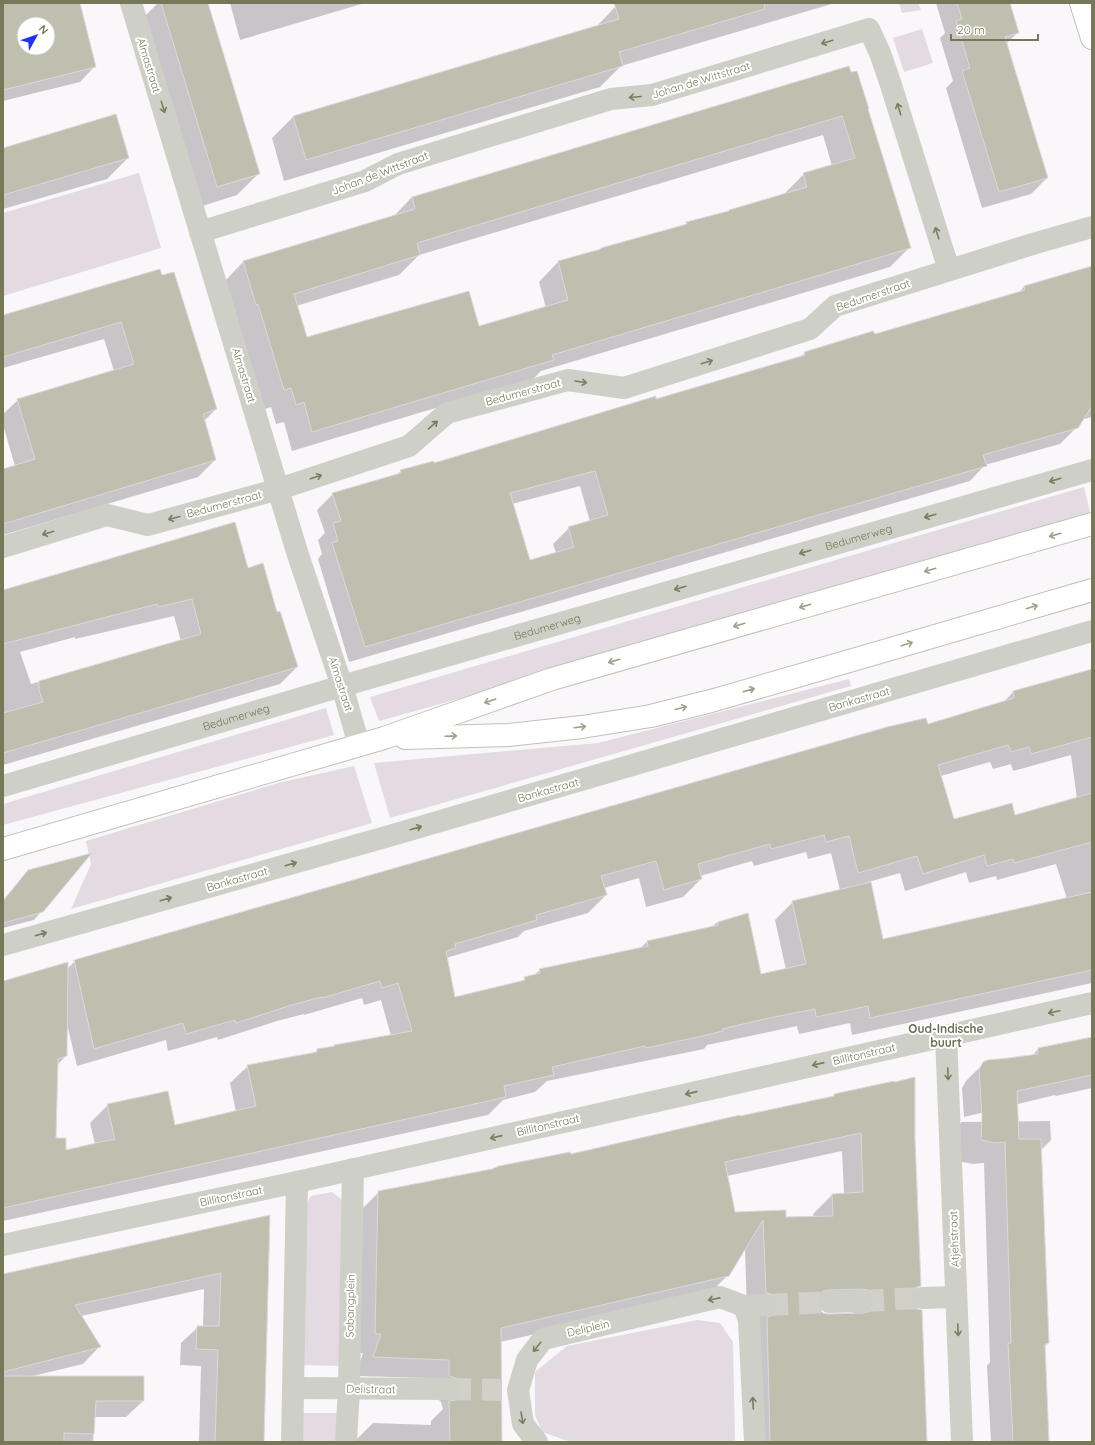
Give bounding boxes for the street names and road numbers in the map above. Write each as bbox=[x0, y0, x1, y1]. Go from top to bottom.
street label: Almastraat bbox=[134, 36, 164, 94]
street label: Johan de Wittstraat bbox=[650, 58, 752, 102]
street label: Johan de Wittstraat bbox=[330, 148, 430, 198]
street label: Bedumerstraat bbox=[834, 276, 912, 314]
street label: Almastraat bbox=[229, 346, 259, 404]
street label: Bedumerstraat bbox=[484, 375, 562, 409]
street label: Bedumerstraat bbox=[185, 487, 263, 521]
street label: Bedumerweg bbox=[824, 521, 894, 553]
street label: Bedumerweg bbox=[512, 611, 582, 643]
street label: Almastraat bbox=[326, 655, 356, 713]
street label: Bankastraat bbox=[827, 684, 891, 714]
street label: Bedumerweg bbox=[201, 701, 271, 734]
street label: Bankastraat bbox=[516, 775, 580, 805]
street label: Bankastraat bbox=[205, 864, 269, 894]
street label: Billitonstraat bbox=[831, 1040, 897, 1068]
street label: Billitonstraat bbox=[515, 1111, 581, 1139]
street label: Billitonstraat bbox=[198, 1182, 264, 1209]
street label: Atjehstraat bbox=[946, 1210, 962, 1267]
street label: Sabangplein bbox=[342, 1274, 358, 1338]
street label: Deliplein bbox=[565, 1316, 611, 1340]
street label: Delistraat bbox=[346, 1382, 396, 1396]

